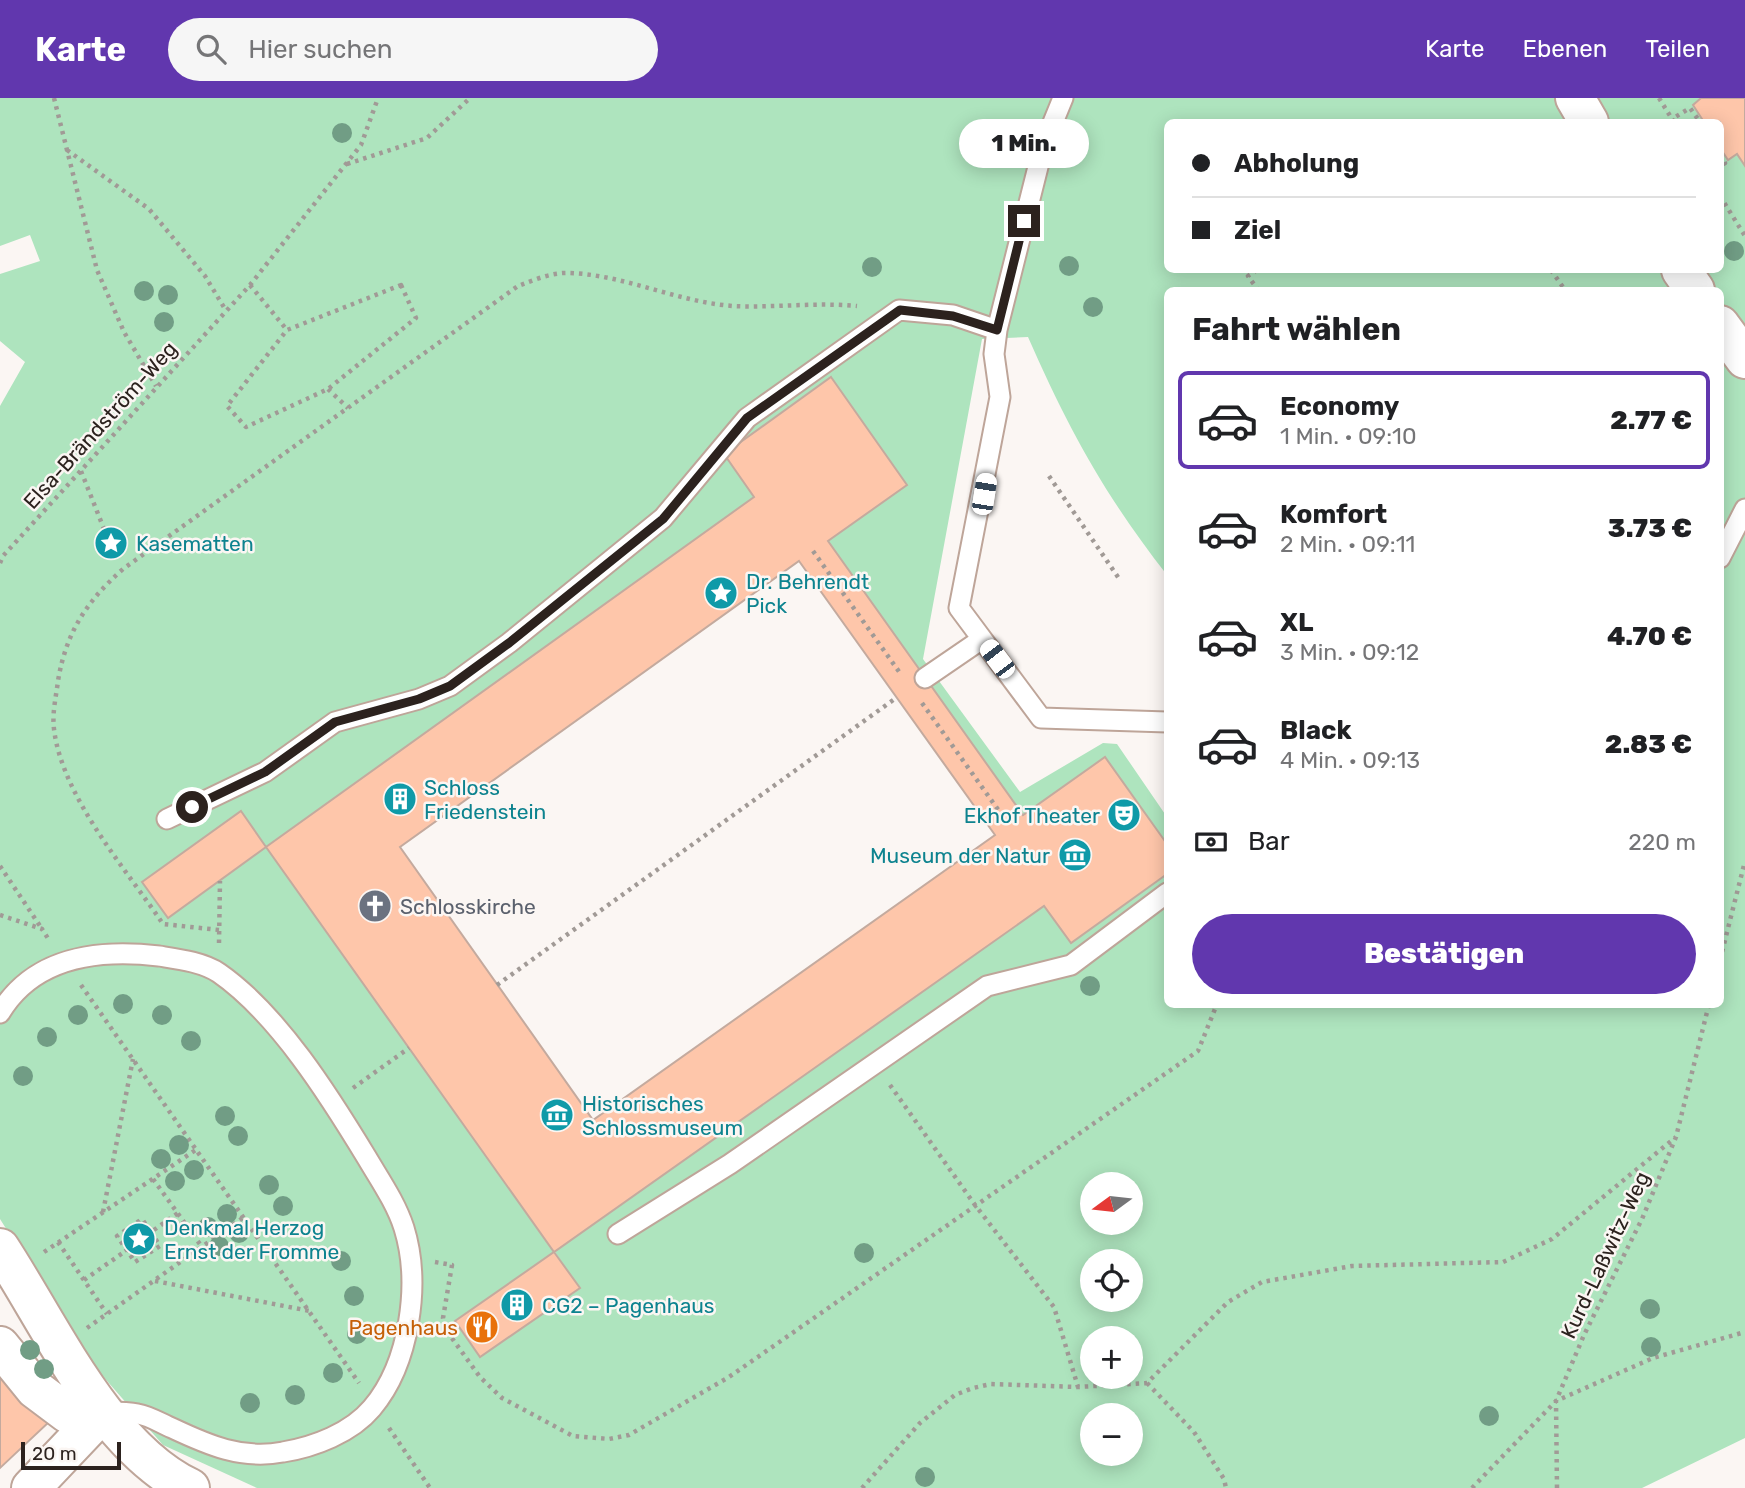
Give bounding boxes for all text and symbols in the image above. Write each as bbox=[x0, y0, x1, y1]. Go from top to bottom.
search box bbox=[168, 18, 658, 81]
text: Karte bbox=[35, 30, 126, 69]
icon: search bbox=[192, 30, 230, 68]
text: Hier suchen bbox=[248, 34, 393, 65]
text: Karte bbox=[1425, 35, 1485, 63]
text: Ebenen bbox=[1523, 35, 1607, 63]
text: Teilen bbox=[1645, 35, 1710, 63]
callout: 1 Min. bbox=[959, 120, 1089, 169]
text: 1 Min. bbox=[991, 129, 1057, 157]
text: Abholung bbox=[1234, 148, 1359, 179]
route end bbox=[1008, 205, 1040, 237]
text: Ziel bbox=[1234, 215, 1281, 246]
text: Fahrt wählen bbox=[1192, 310, 1401, 348]
street label: Elsa-Brändström-Weg bbox=[18, 336, 182, 514]
icon: car bbox=[1196, 389, 1259, 452]
text: Economy bbox=[1280, 391, 1399, 422]
text: 2.77 € bbox=[1610, 405, 1692, 436]
text: 1 Min. · 09:10 bbox=[1280, 422, 1416, 450]
car bbox=[971, 472, 998, 516]
icon: car bbox=[1196, 497, 1259, 560]
text: Komfort bbox=[1280, 499, 1387, 530]
text: 3.73 € bbox=[1608, 513, 1692, 544]
place icon: Kasematten bbox=[92, 524, 130, 562]
text: 2 Min. · 09:11 bbox=[1280, 530, 1415, 558]
place label: Kasematten bbox=[136, 531, 254, 556]
place label: Dr. Behrendt Pick bbox=[746, 569, 869, 618]
place icon: Dr. Behrendt Pick bbox=[702, 574, 740, 612]
icon: car bbox=[1196, 605, 1259, 668]
text: XL bbox=[1280, 607, 1313, 638]
text: 4.70 € bbox=[1607, 621, 1692, 652]
car bbox=[976, 636, 1019, 682]
text: 3 Min. · 09:12 bbox=[1280, 638, 1419, 666]
icon: car bbox=[1196, 713, 1259, 776]
text: Black bbox=[1280, 715, 1352, 746]
text: 2.83 € bbox=[1605, 729, 1692, 760]
text: 4 Min. · 09:13 bbox=[1280, 746, 1420, 774]
place label: Schloss Friedenstein bbox=[424, 775, 546, 824]
building icon: Schloss Friedenstein bbox=[381, 780, 419, 818]
route start bbox=[176, 791, 208, 823]
theatre icon: Ekhof Theater bbox=[1105, 796, 1143, 834]
place label: Ekhof Theater bbox=[964, 803, 1100, 828]
icon: cash bbox=[1192, 823, 1230, 861]
text: Bar bbox=[1248, 826, 1290, 857]
text: 220 m bbox=[1628, 828, 1696, 856]
museum icon: Museum der Natur bbox=[1056, 836, 1094, 874]
place label: Museum der Natur bbox=[870, 843, 1050, 868]
church icon: Schlosskirche bbox=[356, 887, 394, 925]
place label: Schlosskirche bbox=[400, 894, 536, 919]
button: Bestätigen bbox=[1192, 914, 1696, 994]
place label: Historisches Schlossmuseum bbox=[582, 1091, 743, 1140]
museum icon: Historisches Schlossmuseum bbox=[538, 1096, 576, 1134]
street label: Kurd-Laßwitz-Weg bbox=[1555, 1168, 1655, 1342]
north arrow bbox=[1080, 1172, 1143, 1236]
map controls bbox=[1080, 1172, 1143, 1466]
place label: Denkmal Herzog Ernst der Fromme bbox=[164, 1215, 339, 1264]
place icon: Denkmal Herzog Ernst der Fromme bbox=[120, 1220, 158, 1258]
button: locate bbox=[1080, 1249, 1143, 1312]
building icon: CG2 – Pagenhaus bbox=[498, 1286, 536, 1324]
place label: CG2 – Pagenhaus bbox=[542, 1293, 715, 1318]
restaurant icon: Pagenhaus bbox=[463, 1308, 501, 1346]
place label: Pagenhaus bbox=[348, 1315, 458, 1340]
button: + bbox=[1080, 1326, 1143, 1389]
button: − bbox=[1080, 1403, 1143, 1466]
scale bar bbox=[21, 1439, 121, 1471]
text: 20 m bbox=[32, 1442, 77, 1465]

